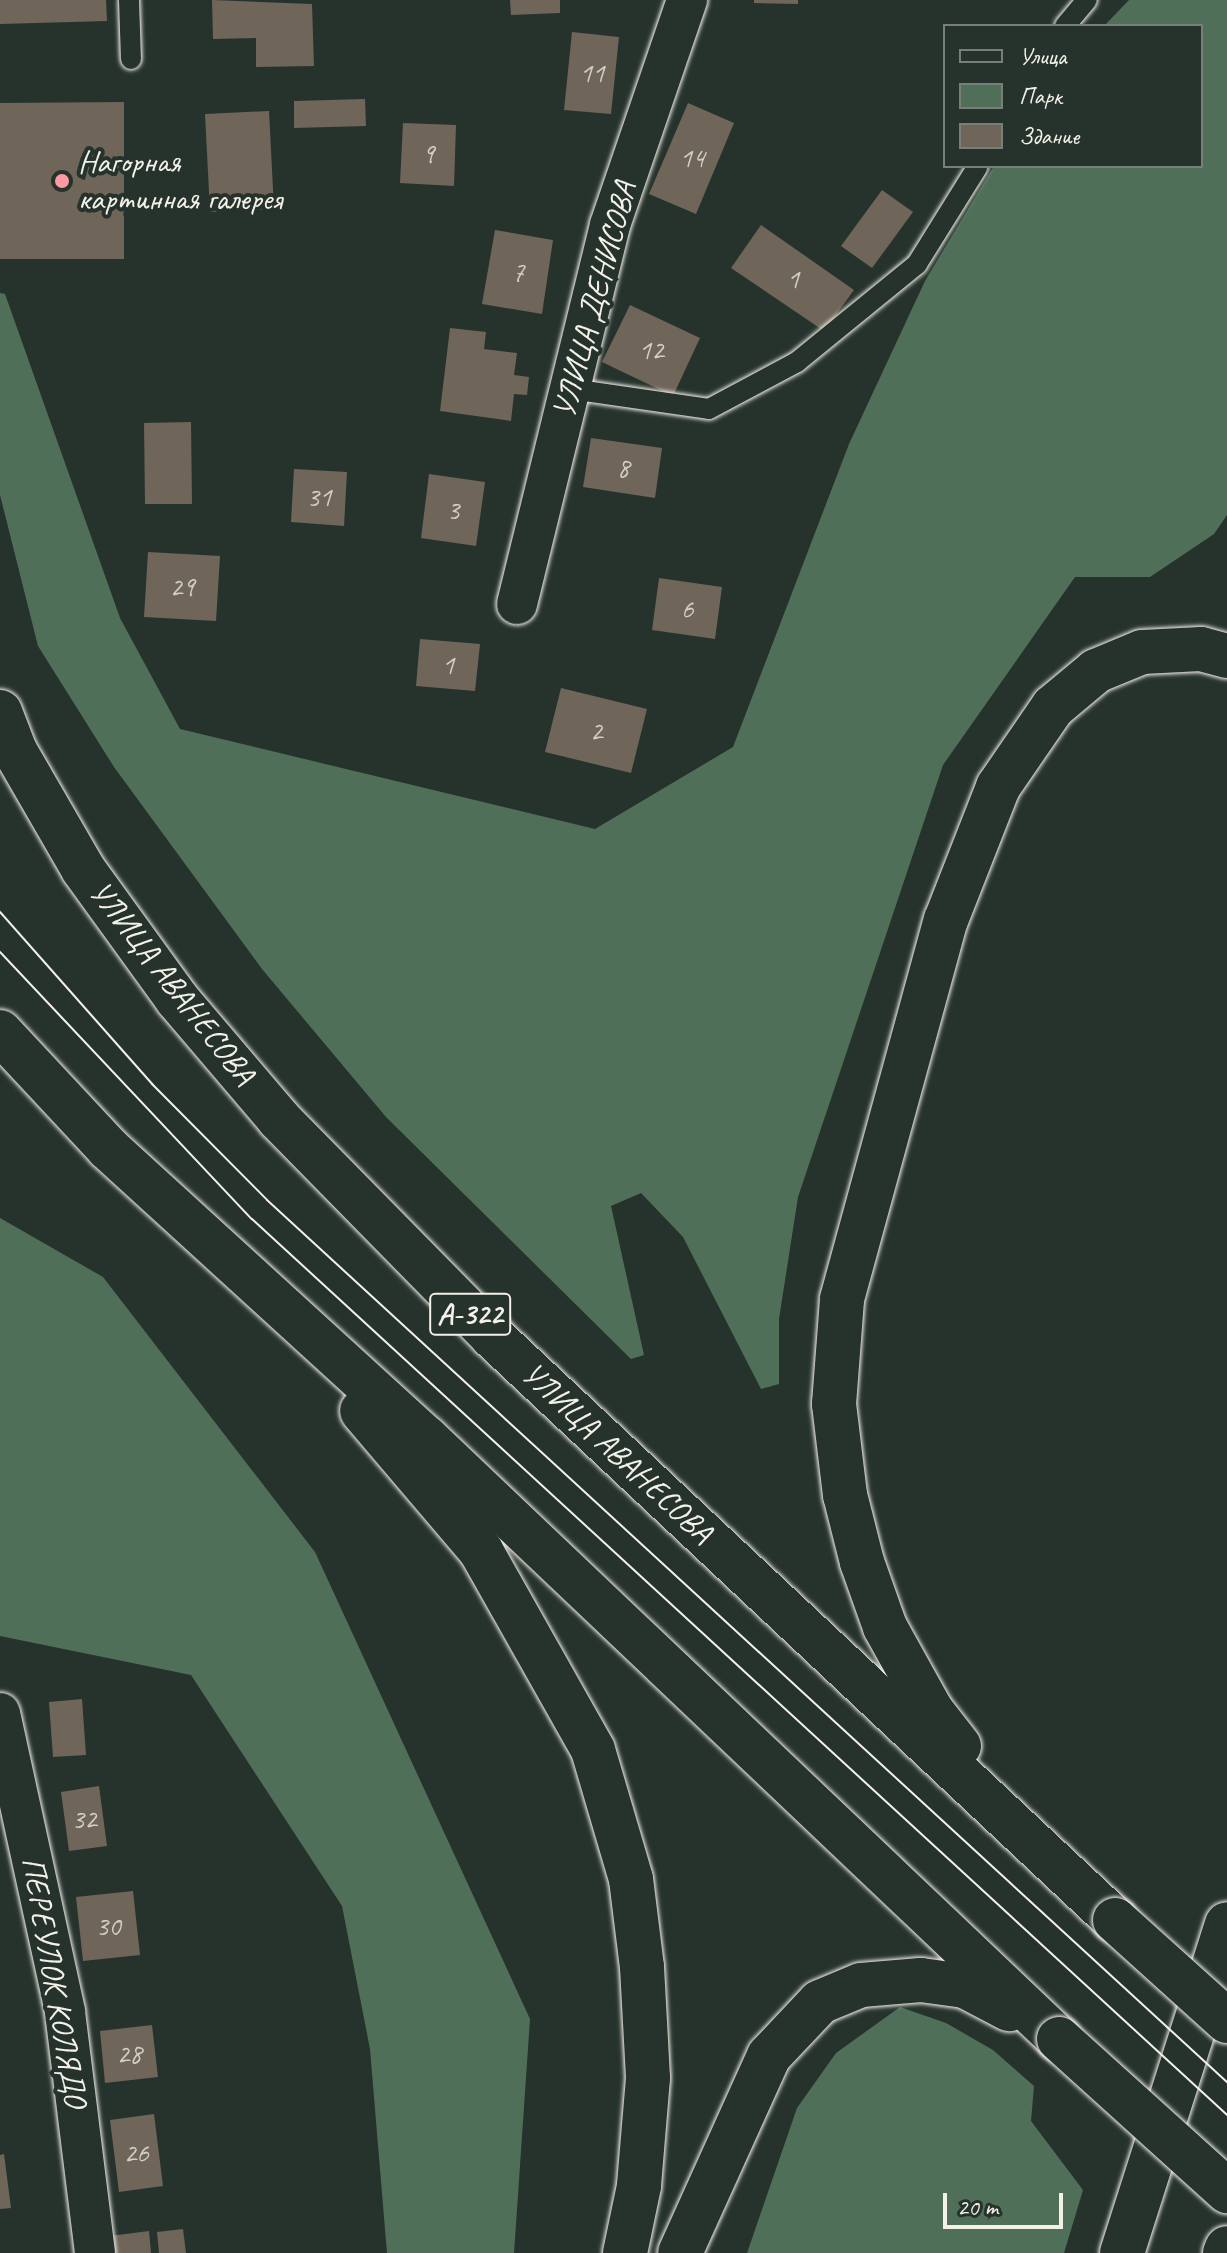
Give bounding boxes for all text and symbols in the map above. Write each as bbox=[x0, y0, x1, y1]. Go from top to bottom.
legend bbox=[943, 24, 1203, 168]
text: Улица bbox=[1019, 41, 1067, 71]
house number: 11 bbox=[579, 56, 605, 90]
text: Парк bbox=[1019, 81, 1062, 111]
text: Здание bbox=[1019, 121, 1079, 151]
house number: 9 bbox=[422, 137, 434, 171]
house number: 14 bbox=[679, 141, 705, 175]
place label: Нагорная картинная галерея bbox=[78, 144, 284, 219]
marker: Нагорная картинная галерея bbox=[53, 172, 71, 190]
street label: УЛИЦА ДЕНИСОВА bbox=[545, 178, 645, 422]
house number: 7 bbox=[512, 255, 524, 289]
house number: 1 bbox=[787, 262, 799, 296]
house number: 12 bbox=[638, 333, 664, 367]
house number: 8 bbox=[617, 451, 629, 485]
house number: 31 bbox=[306, 480, 332, 514]
house number: 3 bbox=[447, 493, 459, 527]
house number: 29 bbox=[169, 570, 195, 604]
house number: 6 bbox=[681, 592, 693, 626]
house number: 1 bbox=[442, 648, 454, 682]
house number: 2 bbox=[590, 714, 602, 748]
street label: УЛИЦА АВАНЕСОВА bbox=[81, 873, 263, 1093]
road number: А-322 bbox=[428, 1288, 512, 1340]
street label: УЛИЦА АВАНЕСОВА bbox=[513, 1354, 721, 1552]
house number: 32 bbox=[71, 1802, 97, 1836]
street label: ПЕРЕУЛОК КОЛЯДО bbox=[13, 1855, 95, 2109]
house number: 30 bbox=[95, 1909, 121, 1943]
house number: 28 bbox=[116, 2037, 142, 2071]
house number: 26 bbox=[123, 2136, 149, 2170]
scale bar bbox=[947, 2177, 1067, 2227]
text: 20 m bbox=[957, 2192, 998, 2222]

